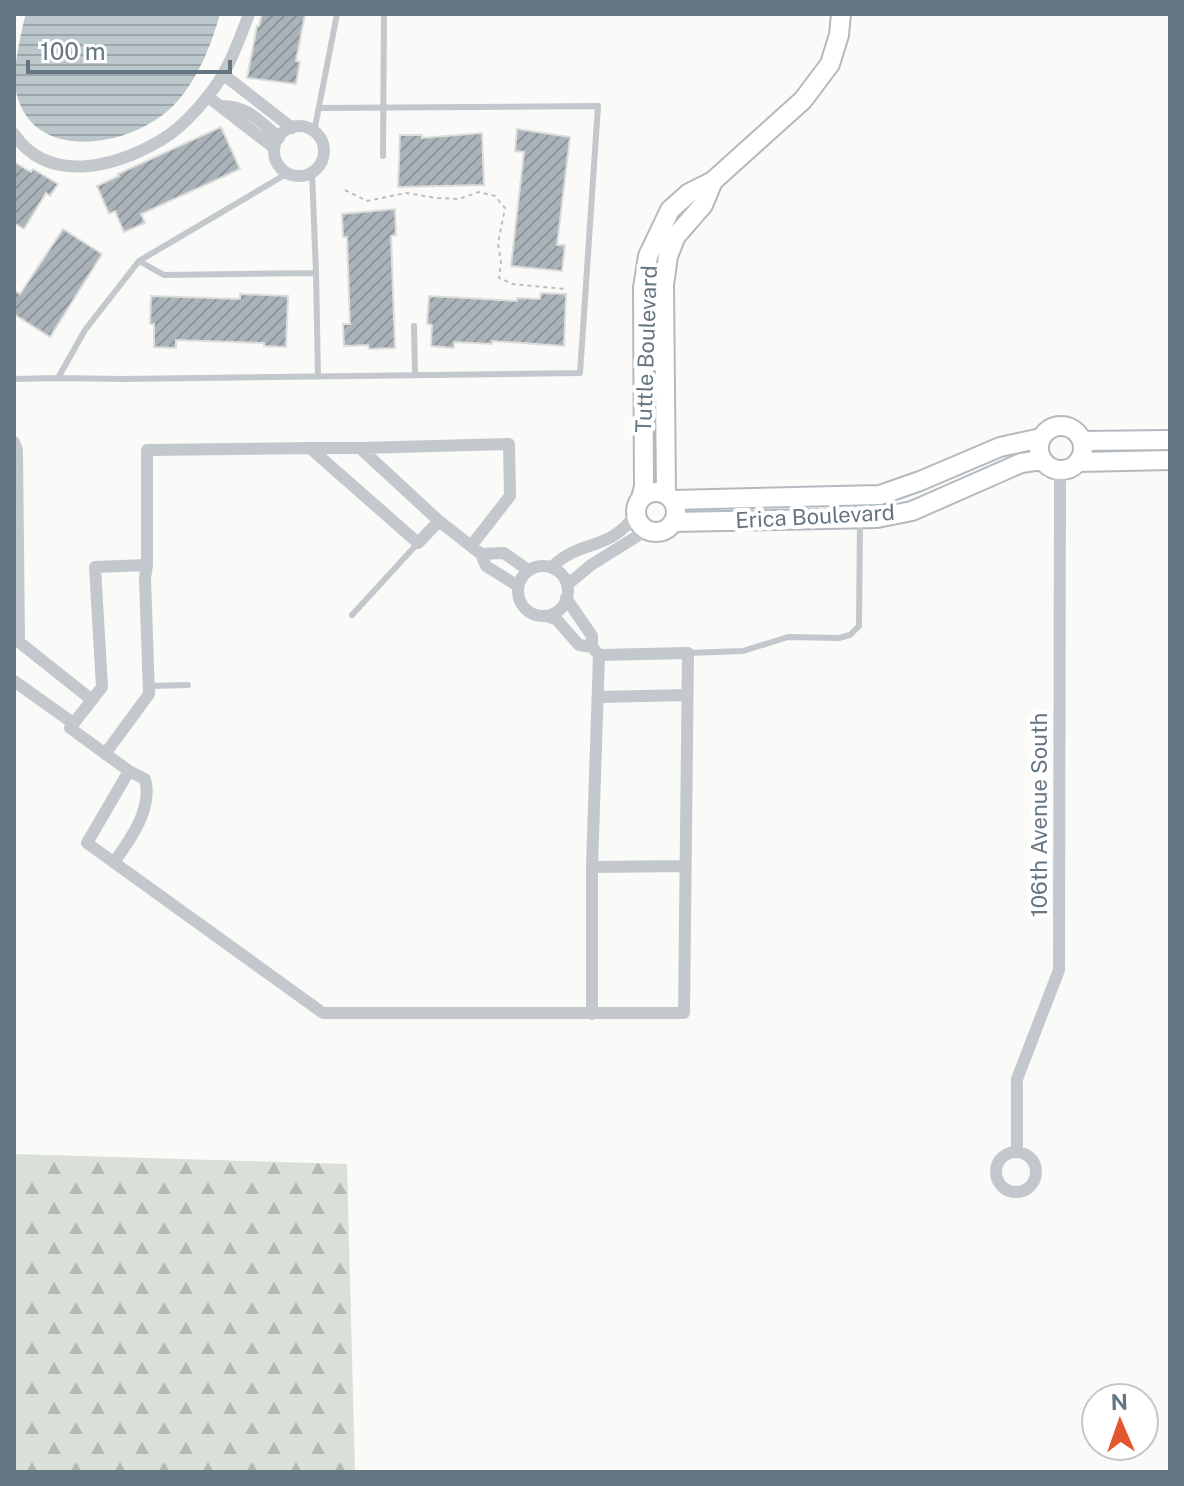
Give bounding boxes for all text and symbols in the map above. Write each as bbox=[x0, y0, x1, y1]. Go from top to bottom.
scale bar bbox=[28, 24, 230, 74]
text: 100 m bbox=[40, 37, 106, 65]
street label: Tuttle Boulevard bbox=[630, 265, 662, 433]
street label: Erica Boulevard bbox=[735, 499, 895, 533]
street label: 106th Avenue South bbox=[1026, 713, 1052, 917]
north arrow bbox=[1080, 1382, 1160, 1462]
text: N bbox=[1110, 1389, 1128, 1415]

